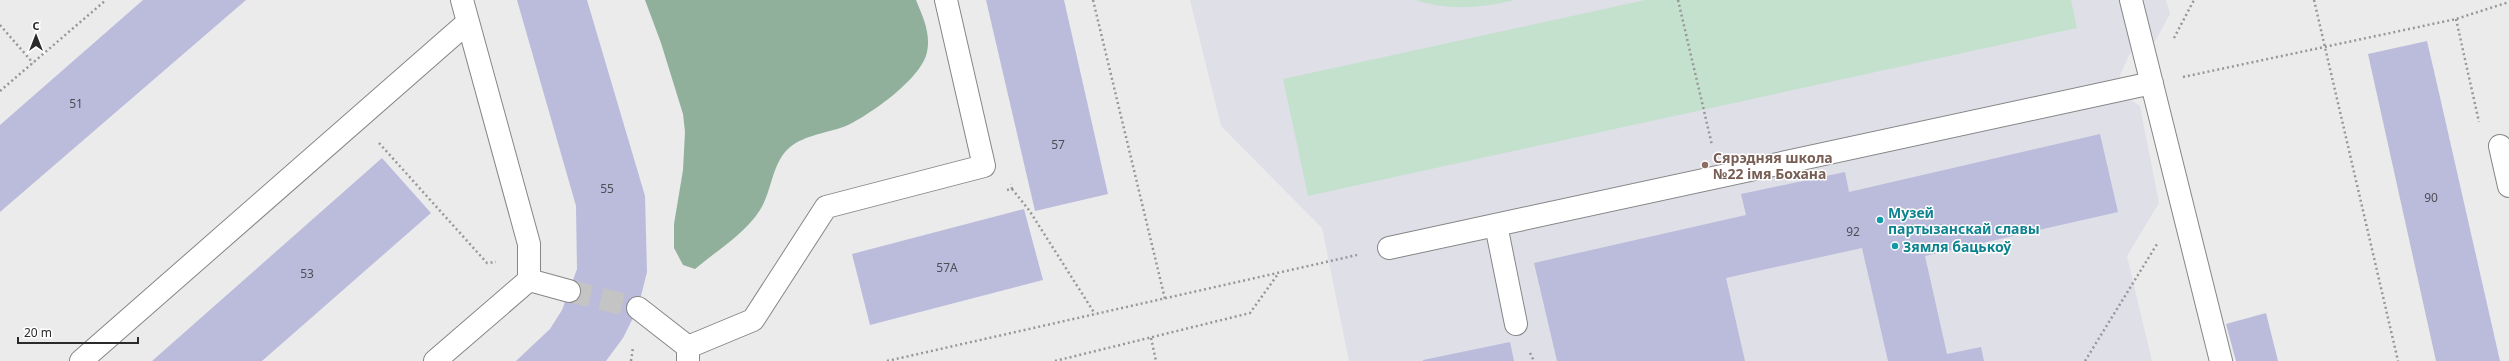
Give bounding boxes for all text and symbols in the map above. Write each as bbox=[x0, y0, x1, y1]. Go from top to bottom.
north arrow bbox=[16, 16, 56, 56]
text: С bbox=[32, 18, 40, 33]
house number: 51 bbox=[69, 95, 83, 112]
house number: 57 bbox=[1051, 136, 1065, 153]
place label: Сярэдняя школа №22 імя Бохана bbox=[1713, 148, 1833, 183]
marker: Сярэдняя школа №22 імя Бохана bbox=[1700, 160, 1710, 170]
house number: 55 bbox=[600, 180, 614, 197]
house number: 90 bbox=[2424, 189, 2438, 206]
place label: Музей партызанскай славы bbox=[1888, 203, 2040, 238]
marker: Музей партызанскай славы bbox=[1875, 215, 1885, 225]
house number: 92 bbox=[1846, 223, 1860, 240]
place label: Зямля бацькоў bbox=[1903, 237, 2011, 256]
marker: Зямля бацькоў bbox=[1890, 241, 1900, 251]
house number: 57А bbox=[936, 259, 958, 276]
house number: 53 bbox=[300, 265, 314, 282]
scale bar bbox=[18, 319, 138, 345]
text: 20 m bbox=[24, 324, 52, 341]

